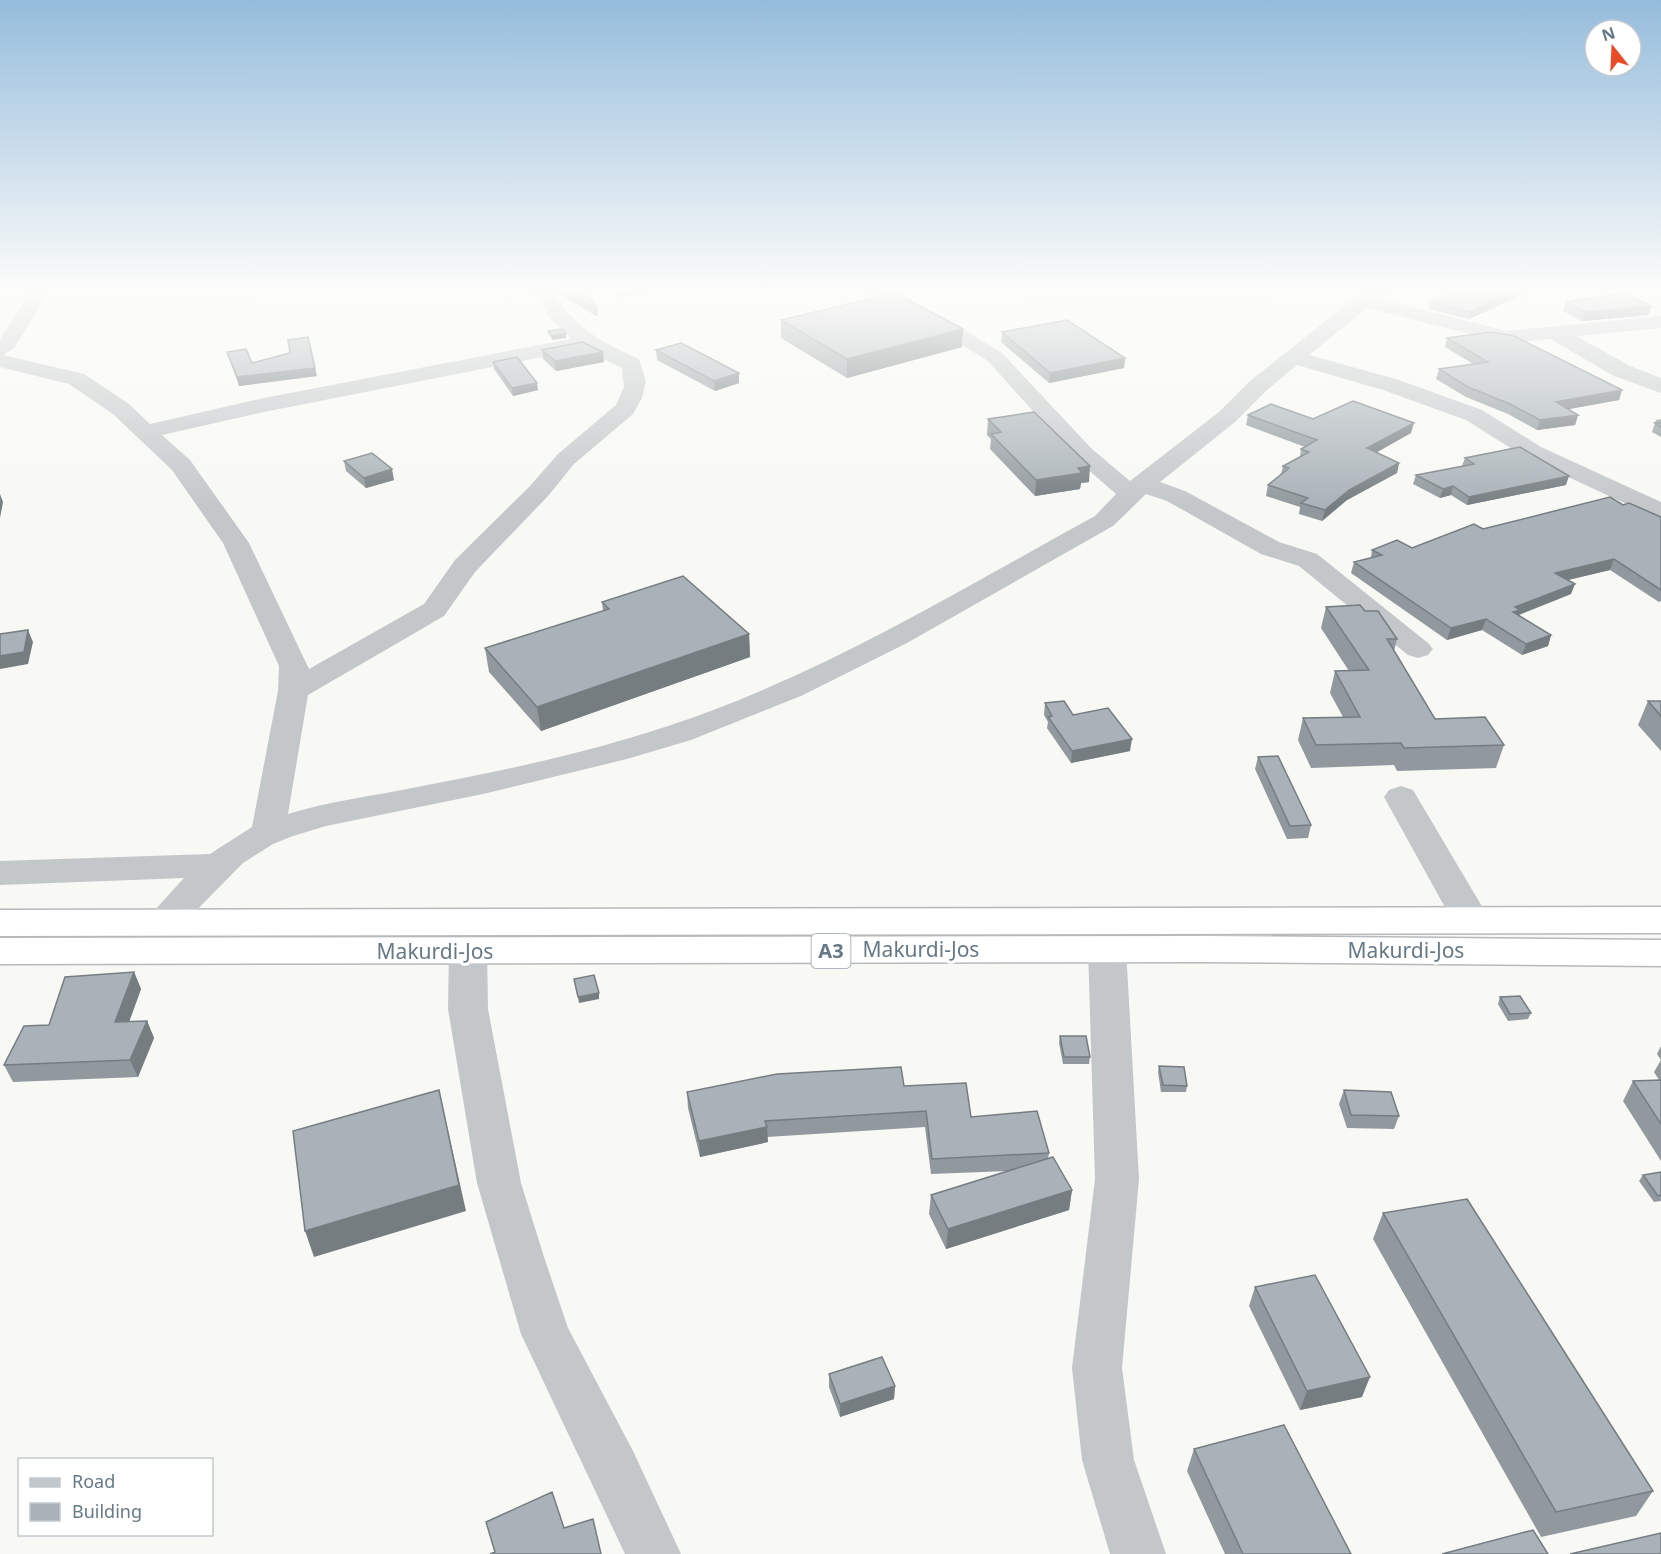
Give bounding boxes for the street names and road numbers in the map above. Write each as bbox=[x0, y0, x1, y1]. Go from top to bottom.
road number: A3 bbox=[812, 934, 850, 968]
street label: Makurdi-Jos bbox=[863, 935, 979, 963]
street label: Makurdi-Jos bbox=[1348, 936, 1464, 964]
street label: Makurdi-Jos bbox=[377, 937, 493, 965]

